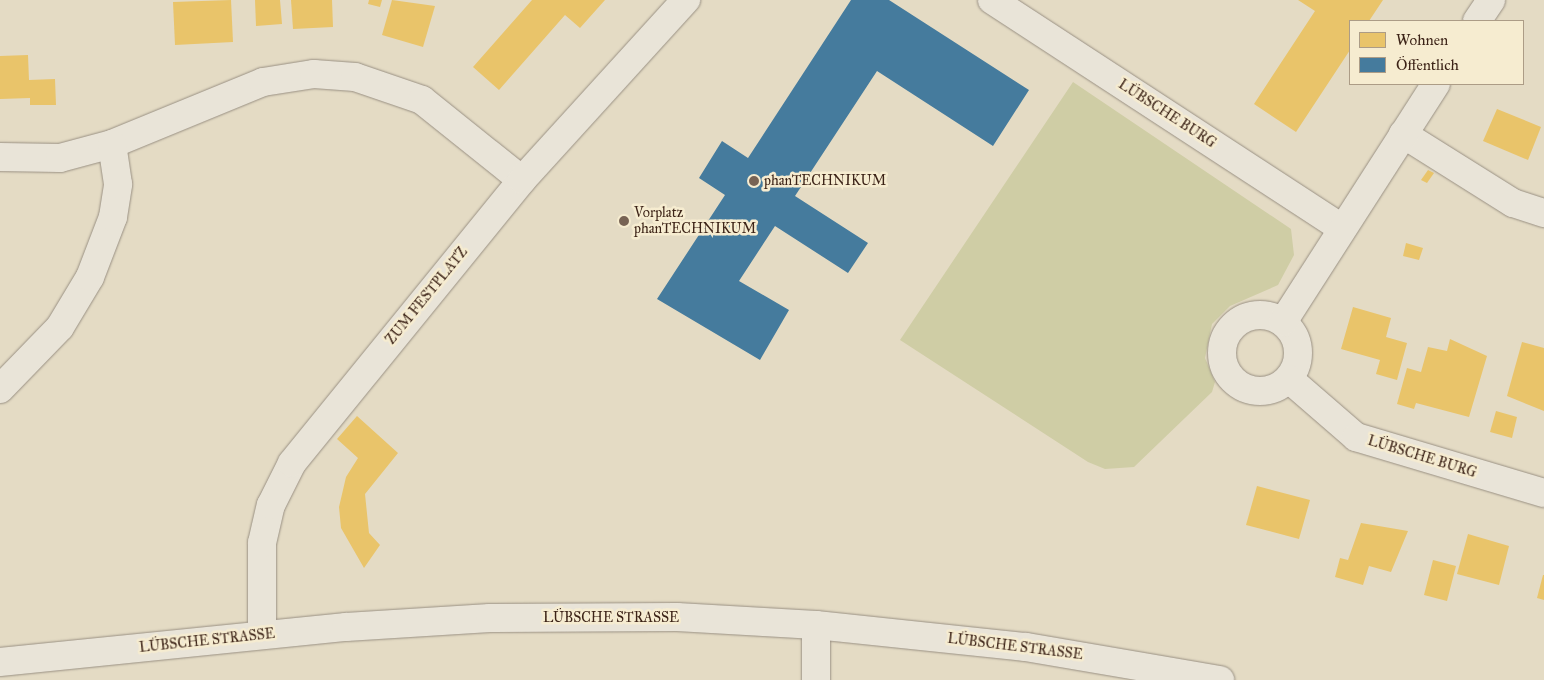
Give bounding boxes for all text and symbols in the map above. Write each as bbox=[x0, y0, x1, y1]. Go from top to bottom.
legend bbox=[1349, 20, 1524, 85]
text: Wohnen bbox=[1396, 31, 1448, 49]
text: Öffentlich bbox=[1396, 56, 1459, 74]
street label: LÜBSCHE BURG bbox=[1115, 76, 1219, 152]
place label: phanTECHNIKUM bbox=[764, 173, 886, 189]
marker: phanTECHNIKUM bbox=[748, 175, 760, 187]
place label: Vorplatz phanTECHNIKUM bbox=[634, 205, 756, 238]
marker: Vorplatz phanTECHNIKUM bbox=[618, 215, 630, 227]
street label: ZUM FESTPLATZ bbox=[383, 244, 471, 348]
street label: LÜBSCHE BURG bbox=[1366, 432, 1478, 482]
street label: LÜBSCHE STRASSE bbox=[543, 610, 679, 626]
street label: LÜBSCHE STRASSE bbox=[138, 626, 276, 656]
street label: LÜBSCHE STRASSE bbox=[946, 630, 1084, 664]

